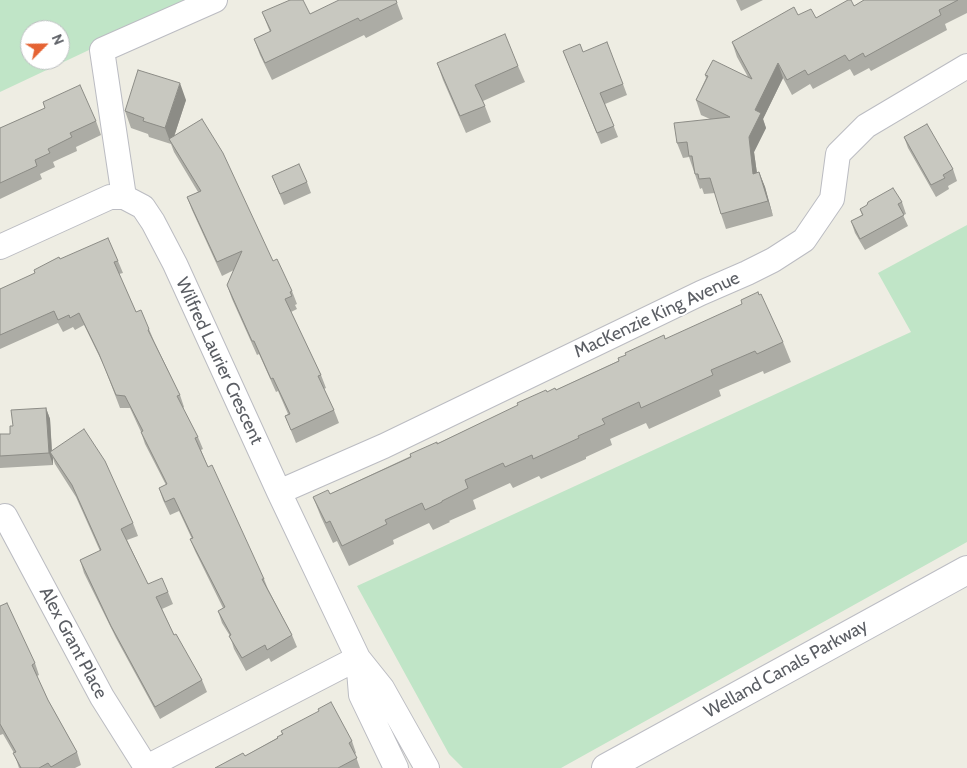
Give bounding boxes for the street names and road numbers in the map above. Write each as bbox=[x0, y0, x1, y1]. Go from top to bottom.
street label: MacKenzie King Avenue bbox=[571, 267, 743, 363]
street label: Wilfred Laurier Crescent bbox=[171, 274, 267, 448]
street label: Alex Grant Place bbox=[34, 583, 112, 703]
street label: Welland Canals Parkway bbox=[700, 615, 872, 723]

